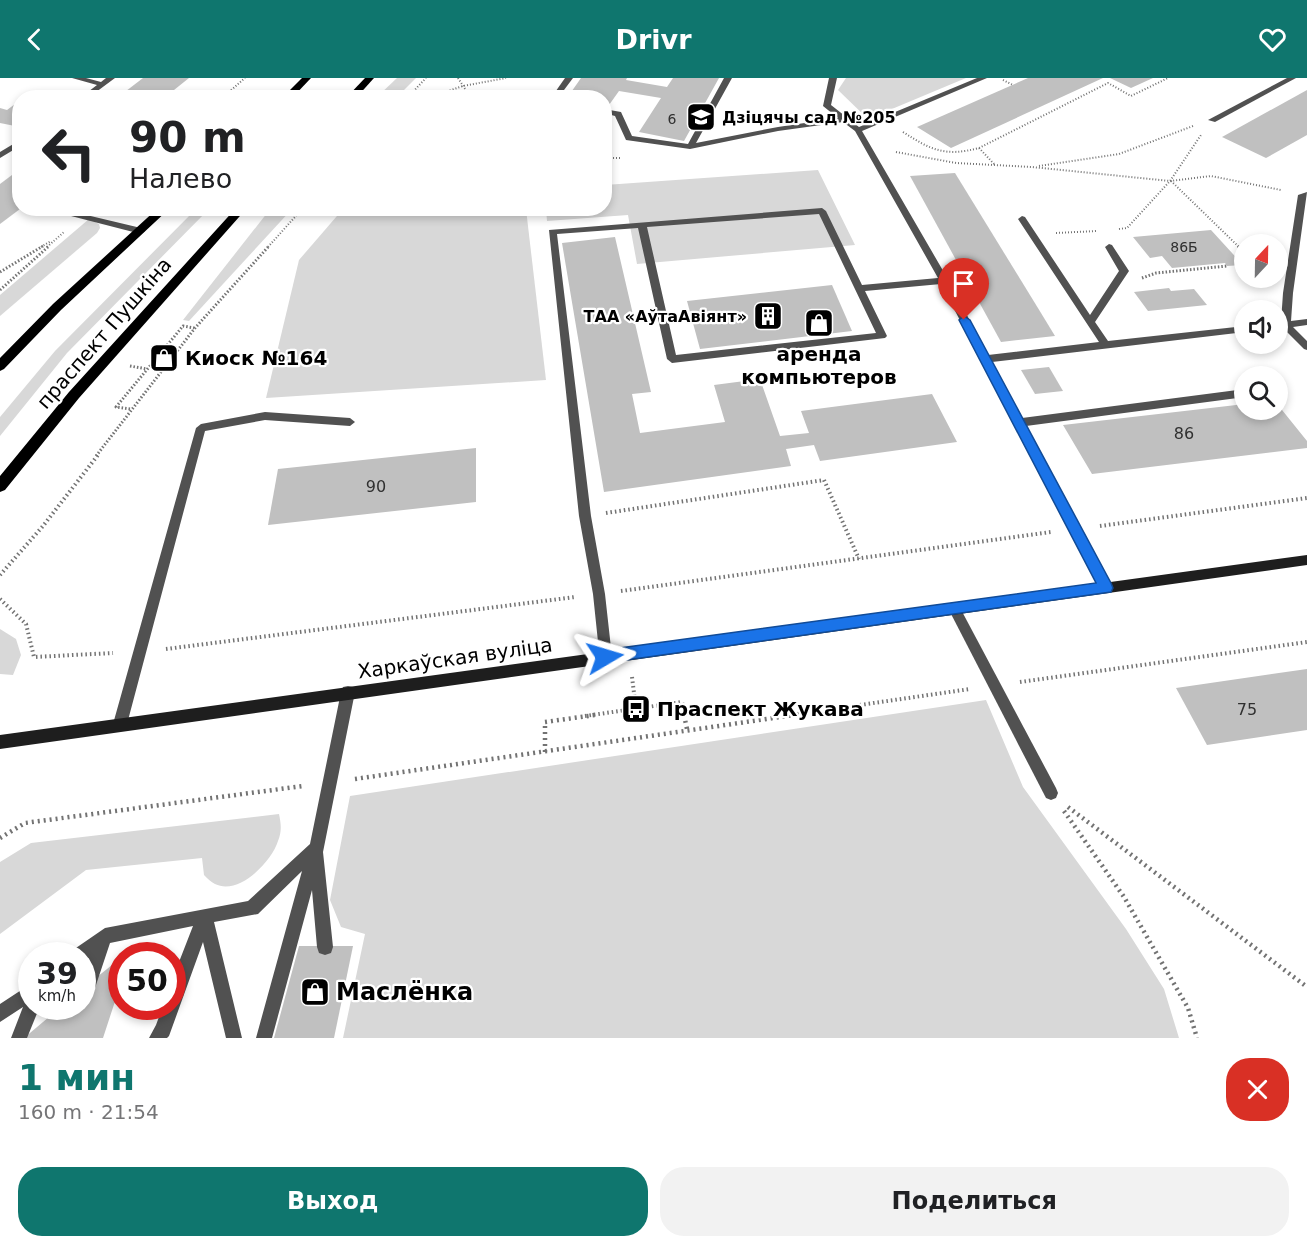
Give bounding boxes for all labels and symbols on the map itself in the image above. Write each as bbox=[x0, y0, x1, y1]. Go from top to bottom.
school or university icon: Дзіцячы сад №205 bbox=[685, 101, 717, 133]
place label: Дзіцячы сад №205 bbox=[722, 108, 896, 127]
house number: 6 bbox=[668, 111, 677, 127]
north arrow bbox=[1234, 234, 1288, 288]
house number: 86Б bbox=[1170, 239, 1198, 255]
street label: праспект Пушкіна bbox=[32, 252, 176, 414]
pin bbox=[938, 258, 989, 320]
building icon: ТАА «АўтаАвіянт» bbox=[752, 300, 784, 332]
place label: ТАА «АўтаАвіянт» bbox=[584, 307, 747, 326]
shop icon: аренда компьютеров bbox=[803, 307, 835, 339]
shop icon: Киоск №164 bbox=[148, 342, 180, 374]
place label: аренда компьютеров bbox=[741, 342, 897, 389]
place label: Киоск №164 bbox=[185, 346, 327, 370]
house number: 86 bbox=[1174, 424, 1194, 443]
house number: 90 bbox=[366, 477, 386, 496]
position arrow bbox=[573, 625, 637, 689]
street label: Харкаўская вуліца bbox=[356, 632, 554, 684]
bus stop icon: Праспект Жукава bbox=[620, 693, 652, 725]
place label: Праспект Жукава bbox=[657, 697, 864, 721]
house number: 75 bbox=[1237, 700, 1257, 719]
speed limit sign: 50 bbox=[108, 942, 186, 1020]
shop icon: Маслёнка bbox=[299, 976, 331, 1008]
place label: Маслёнка bbox=[336, 978, 473, 1006]

